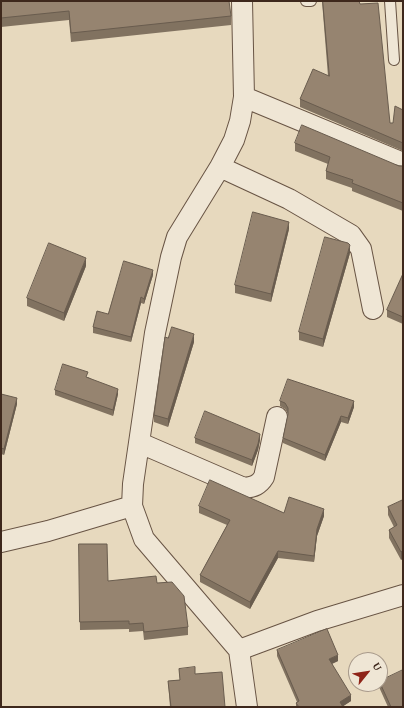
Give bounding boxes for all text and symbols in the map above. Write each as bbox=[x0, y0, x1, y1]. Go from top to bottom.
north arrow bbox=[348, 652, 388, 692]
text: U bbox=[369, 659, 386, 674]

